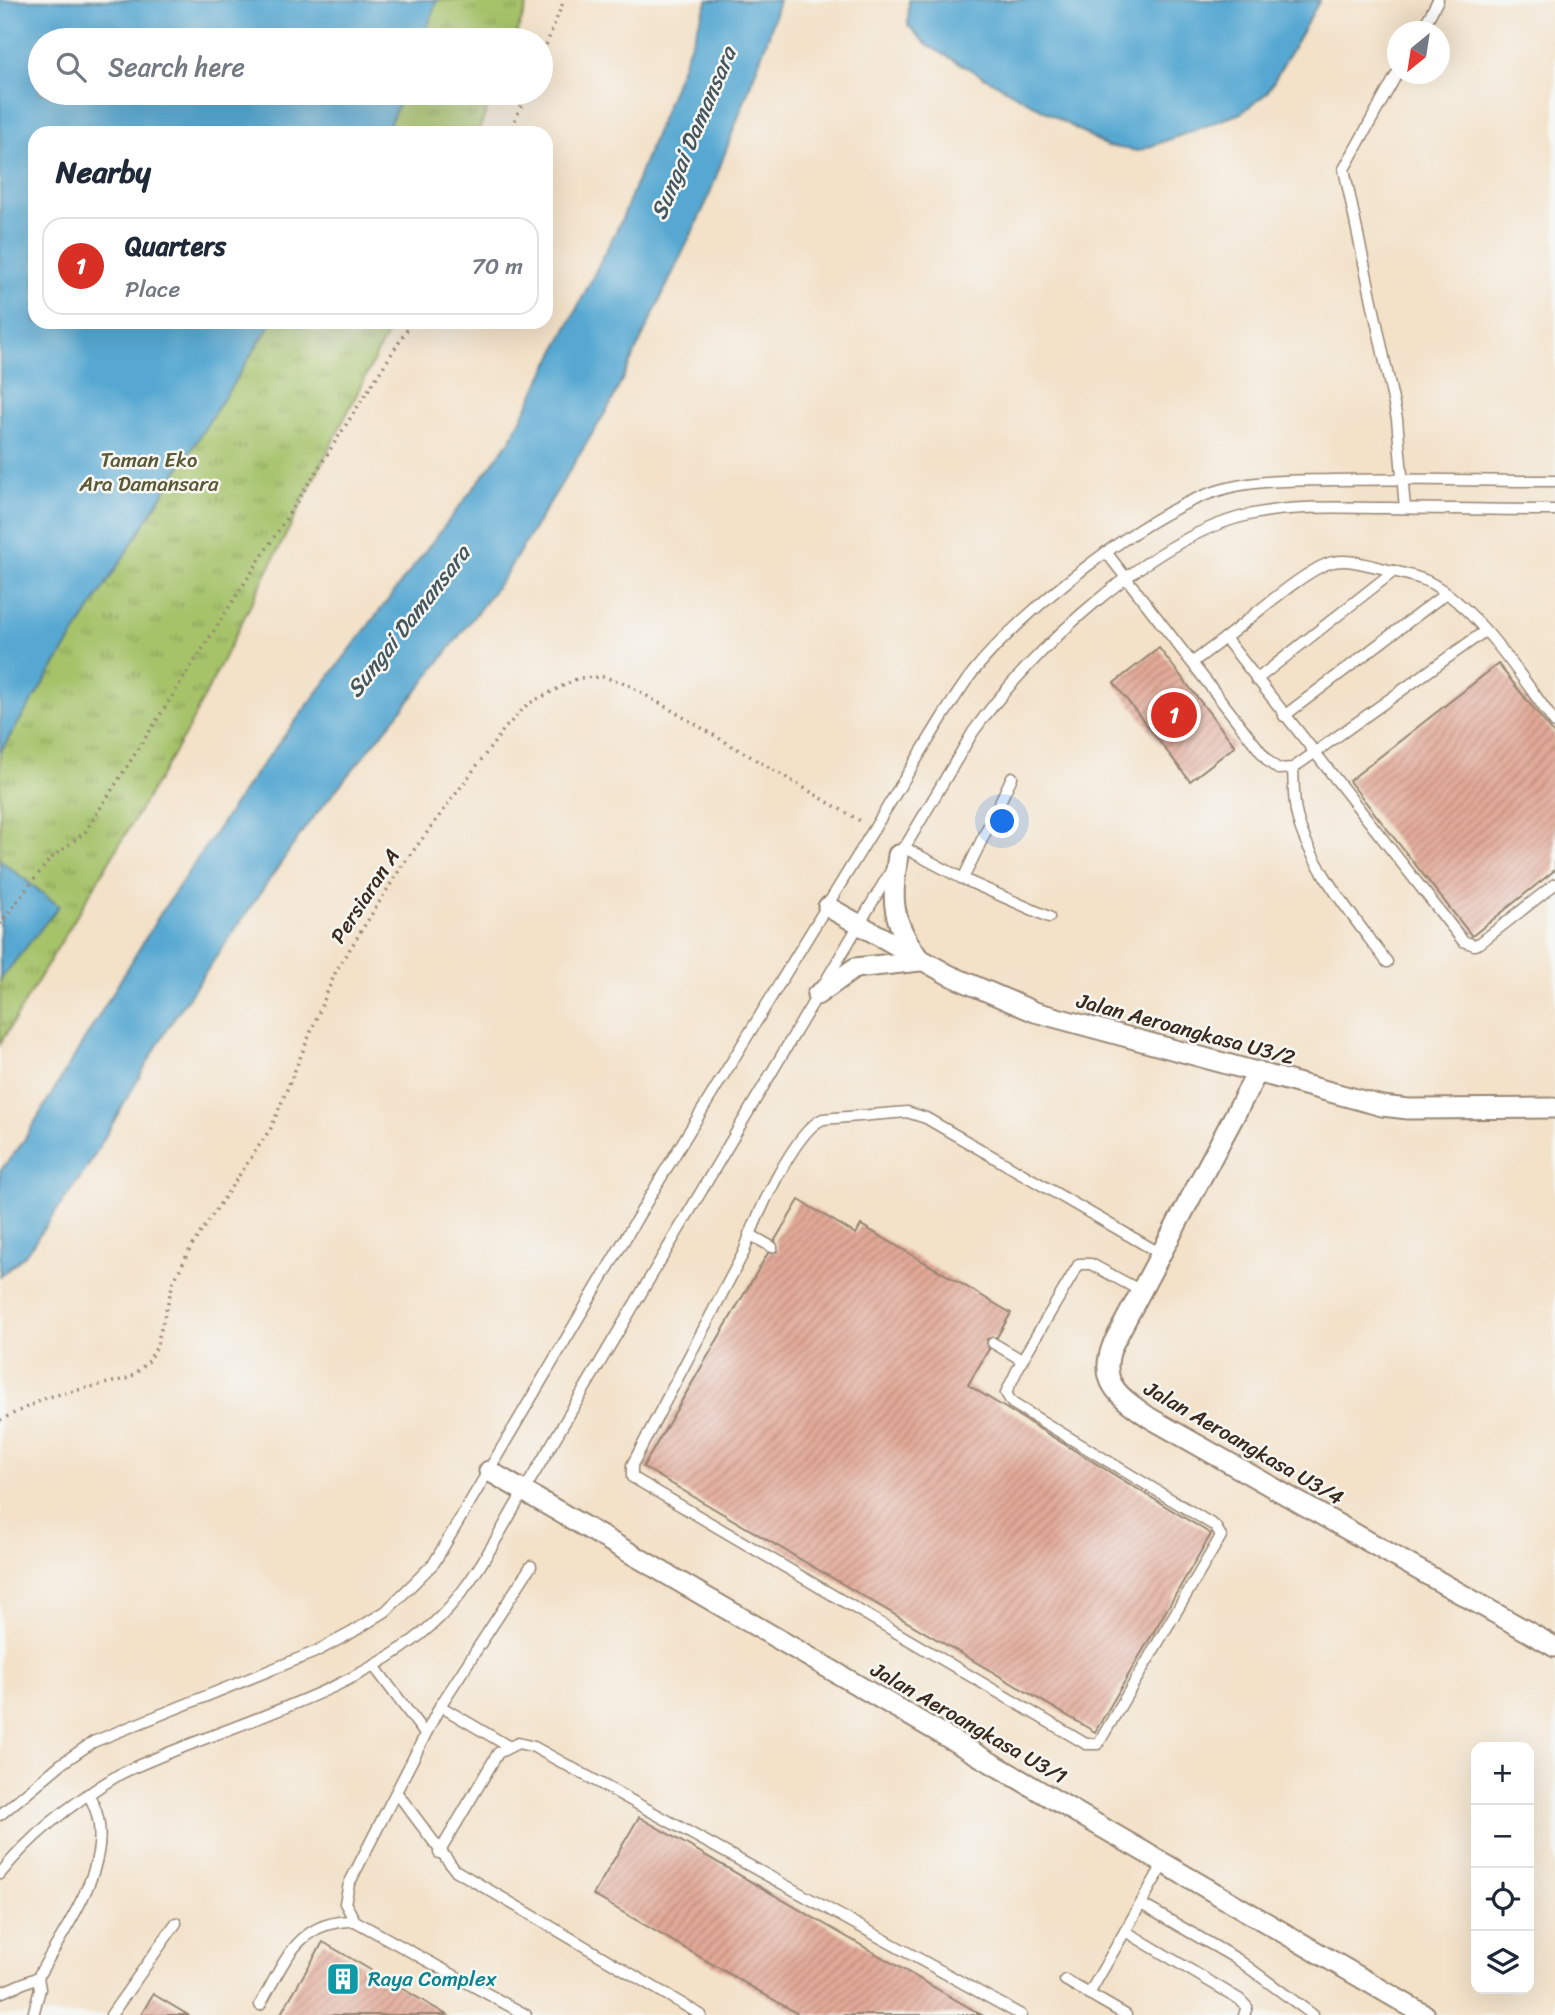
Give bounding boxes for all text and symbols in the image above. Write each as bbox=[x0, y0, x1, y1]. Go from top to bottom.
north arrow bbox=[1387, 21, 1450, 84]
search box bbox=[28, 28, 553, 105]
water label: Sungai Damansara bbox=[639, 38, 749, 226]
text: Search here bbox=[108, 44, 245, 90]
icon: search bbox=[52, 48, 90, 86]
text: Nearby bbox=[56, 145, 151, 199]
text: Quarters bbox=[125, 223, 226, 269]
text: 1 bbox=[76, 246, 86, 287]
text: 70 m bbox=[472, 246, 523, 287]
text: Place bbox=[125, 269, 180, 310]
park label: Taman Eko Ara Damansara bbox=[79, 441, 219, 503]
water label: Sungai Damansara bbox=[335, 534, 483, 707]
pin: 1 bbox=[1151, 689, 1197, 741]
your location bbox=[985, 804, 1019, 838]
street label: Persiaran A bbox=[320, 840, 410, 952]
street label: Jalan Aeroangkasa U3/2 bbox=[1072, 981, 1299, 1076]
street label: Jalan Aeroangkasa U3/4 bbox=[1136, 1370, 1351, 1516]
street label: Jalan Aeroangkasa U3/1 bbox=[863, 1651, 1074, 1795]
map controls bbox=[1471, 1742, 1534, 1994]
button: + bbox=[1471, 1742, 1534, 1805]
button: − bbox=[1471, 1805, 1534, 1868]
button: locate bbox=[1471, 1868, 1534, 1931]
button: layers bbox=[1471, 1931, 1534, 1994]
building icon: Raya Complex bbox=[324, 1960, 362, 1998]
place label: Raya Complex bbox=[368, 1960, 497, 1998]

